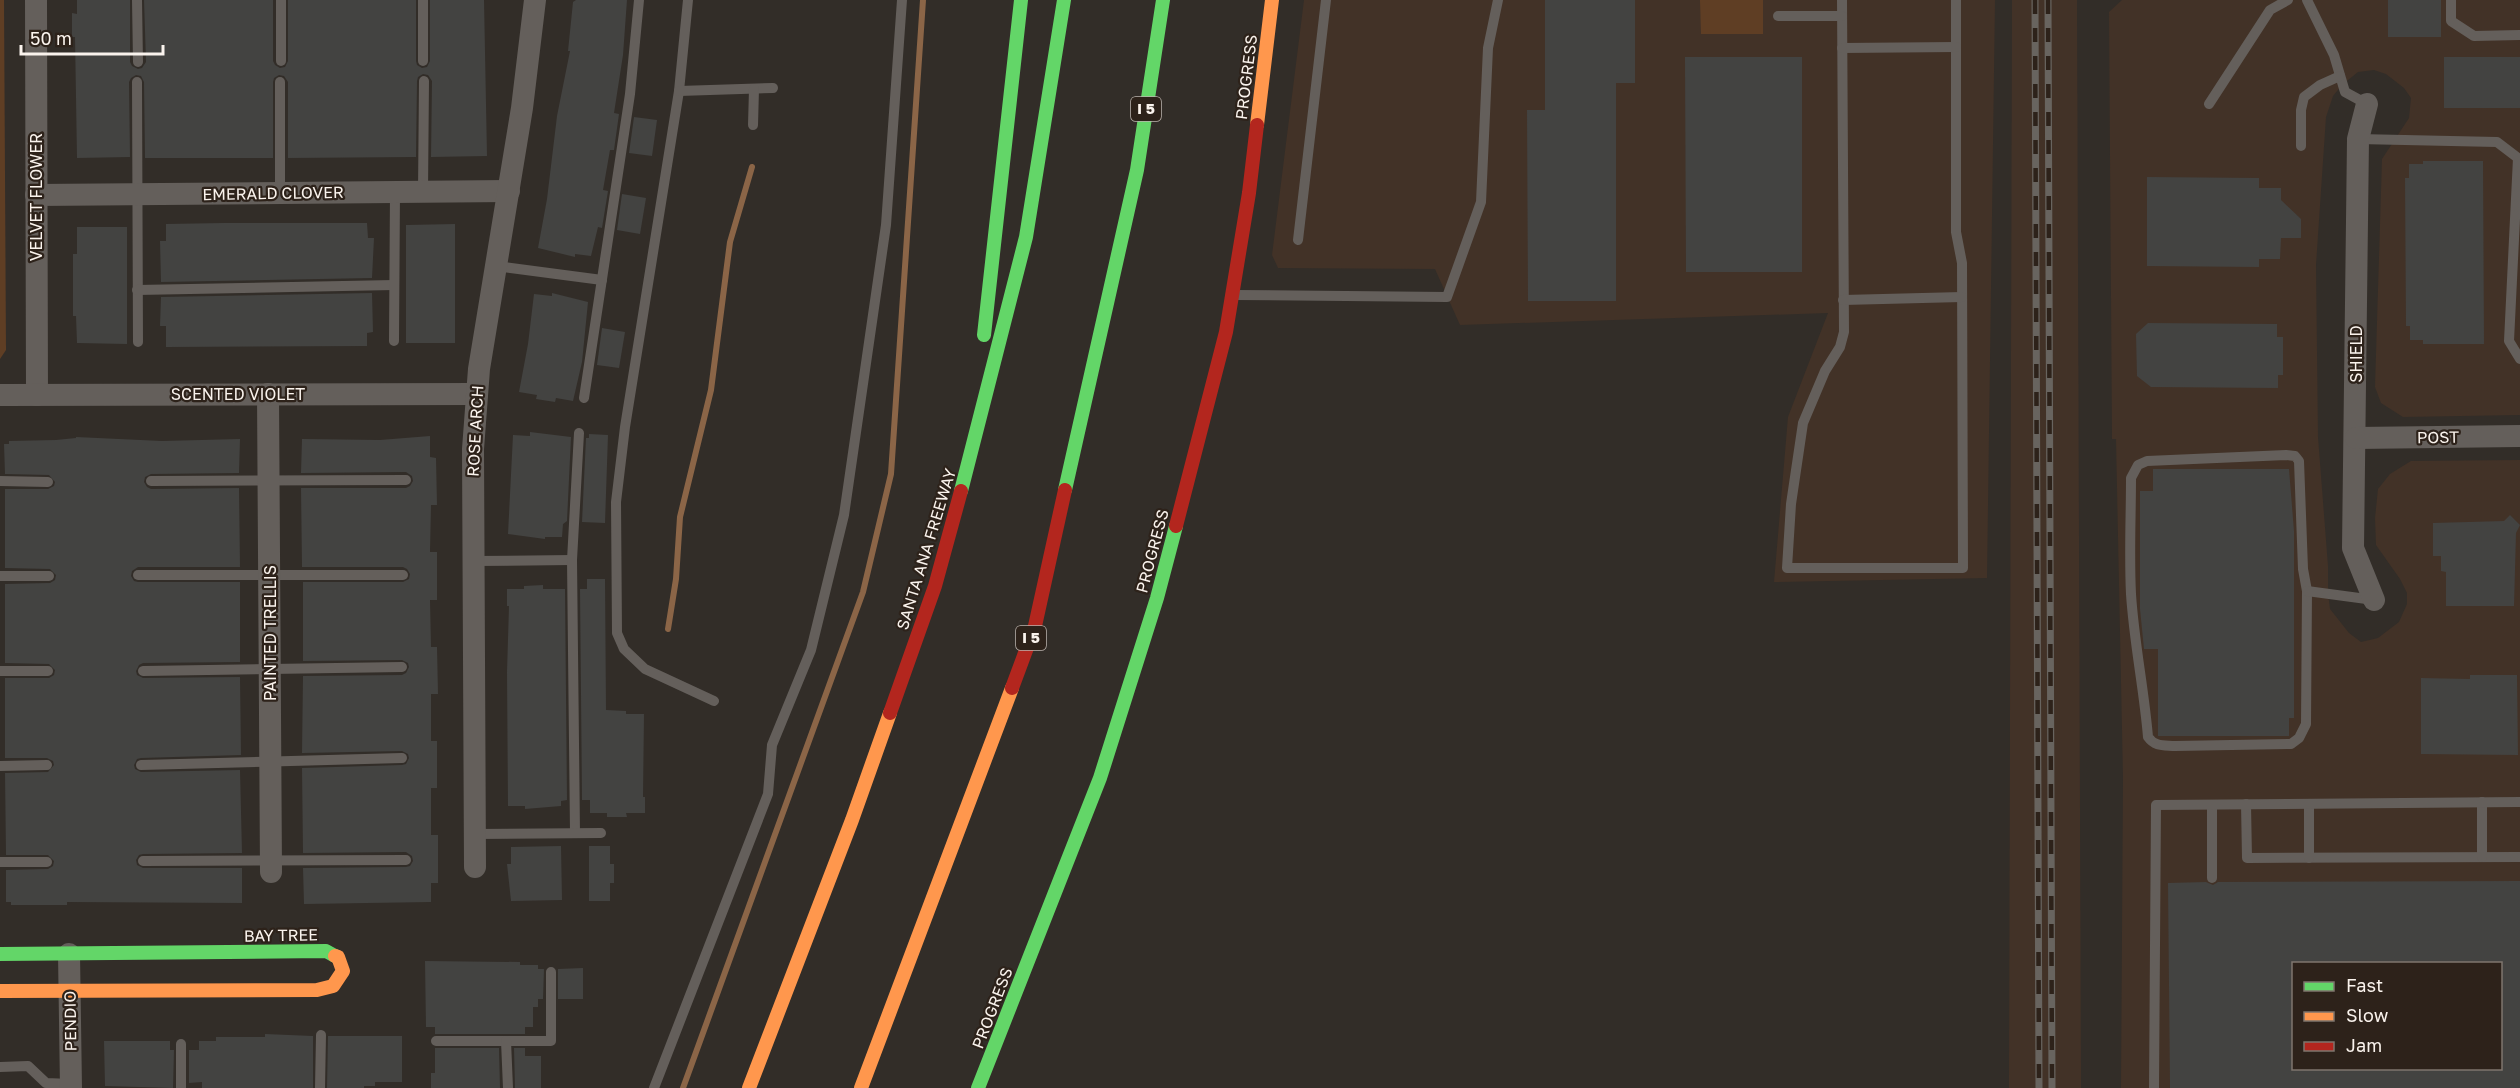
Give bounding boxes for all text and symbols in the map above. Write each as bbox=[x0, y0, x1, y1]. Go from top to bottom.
scale bar bbox=[21, 18, 164, 56]
text: 50 m bbox=[30, 27, 72, 49]
street label: PROGRESS bbox=[1231, 33, 1261, 121]
road number: I 5 bbox=[1131, 97, 1161, 121]
street label: VELVET FLOWER bbox=[26, 133, 46, 261]
street label: EMERALD CLOVER bbox=[202, 182, 344, 204]
street label: SHIELD bbox=[2346, 325, 2366, 383]
street label: SCENTED VIOLET bbox=[171, 384, 305, 404]
street label: ROSE ARCH bbox=[463, 385, 487, 477]
street label: POST bbox=[2417, 427, 2459, 447]
street label: SANTA ANA FREEWAY bbox=[892, 465, 960, 632]
street label: PROGRESS bbox=[1131, 507, 1173, 595]
street label: PAINTED TRELLIS bbox=[260, 565, 280, 701]
road number: I 5 bbox=[1016, 626, 1046, 650]
street label: BAY TREE bbox=[244, 924, 318, 946]
legend bbox=[2292, 962, 2502, 1070]
street label: PROGRESS bbox=[967, 964, 1017, 1052]
text: Fast bbox=[2346, 974, 2383, 996]
street label: PENDIO bbox=[59, 991, 81, 1051]
text: Slow bbox=[2346, 1004, 2389, 1026]
text: Jam bbox=[2346, 1034, 2382, 1056]

